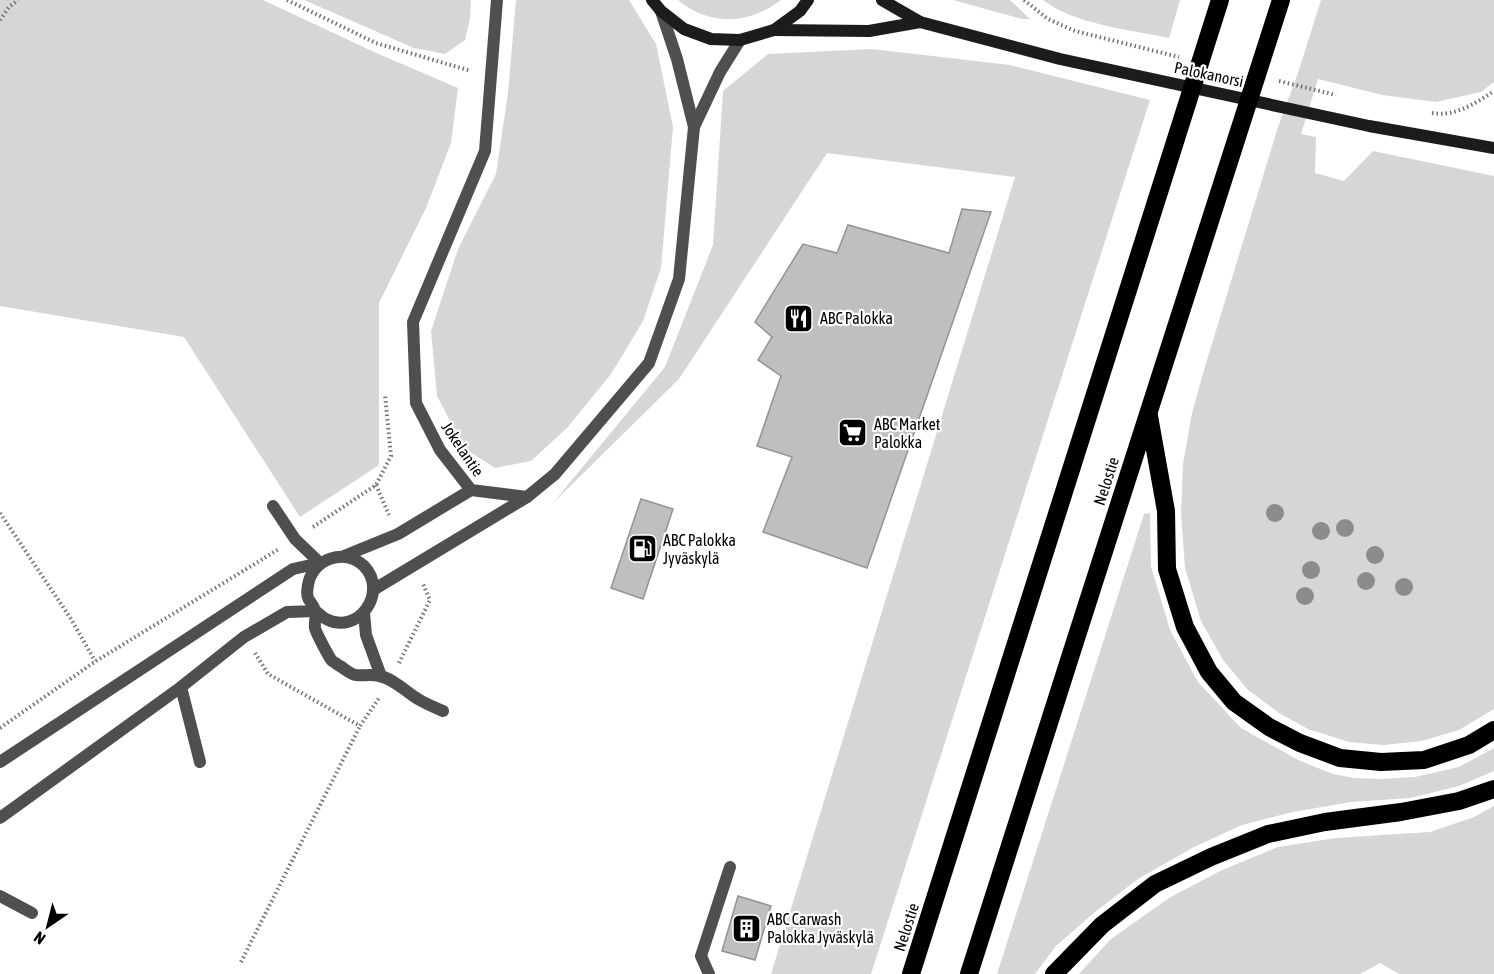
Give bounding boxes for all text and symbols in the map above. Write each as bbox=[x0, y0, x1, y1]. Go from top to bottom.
street label: Palokanorsi bbox=[1173, 58, 1245, 90]
restaurant icon: ABC Palokka bbox=[783, 302, 815, 334]
place label: ABC Palokka bbox=[820, 309, 893, 327]
place label: ABC Market Palokka bbox=[874, 415, 941, 451]
supermarket icon: ABC Market Palokka bbox=[837, 417, 869, 449]
street label: Jokelantie bbox=[438, 418, 488, 480]
street label: Nelostie bbox=[1090, 455, 1122, 507]
place label: ABC Palokka Jyväskylä bbox=[663, 531, 736, 568]
fuel station icon: ABC Palokka Jyväskylä bbox=[626, 533, 658, 565]
north arrow bbox=[18, 896, 78, 956]
street label: Nelostie bbox=[890, 901, 922, 953]
place label: ABC Carwash Palokka Jyväskylä bbox=[767, 910, 874, 947]
building icon: ABC Carwash Palokka Jyväskylä bbox=[730, 912, 762, 944]
text: N bbox=[30, 928, 48, 948]

